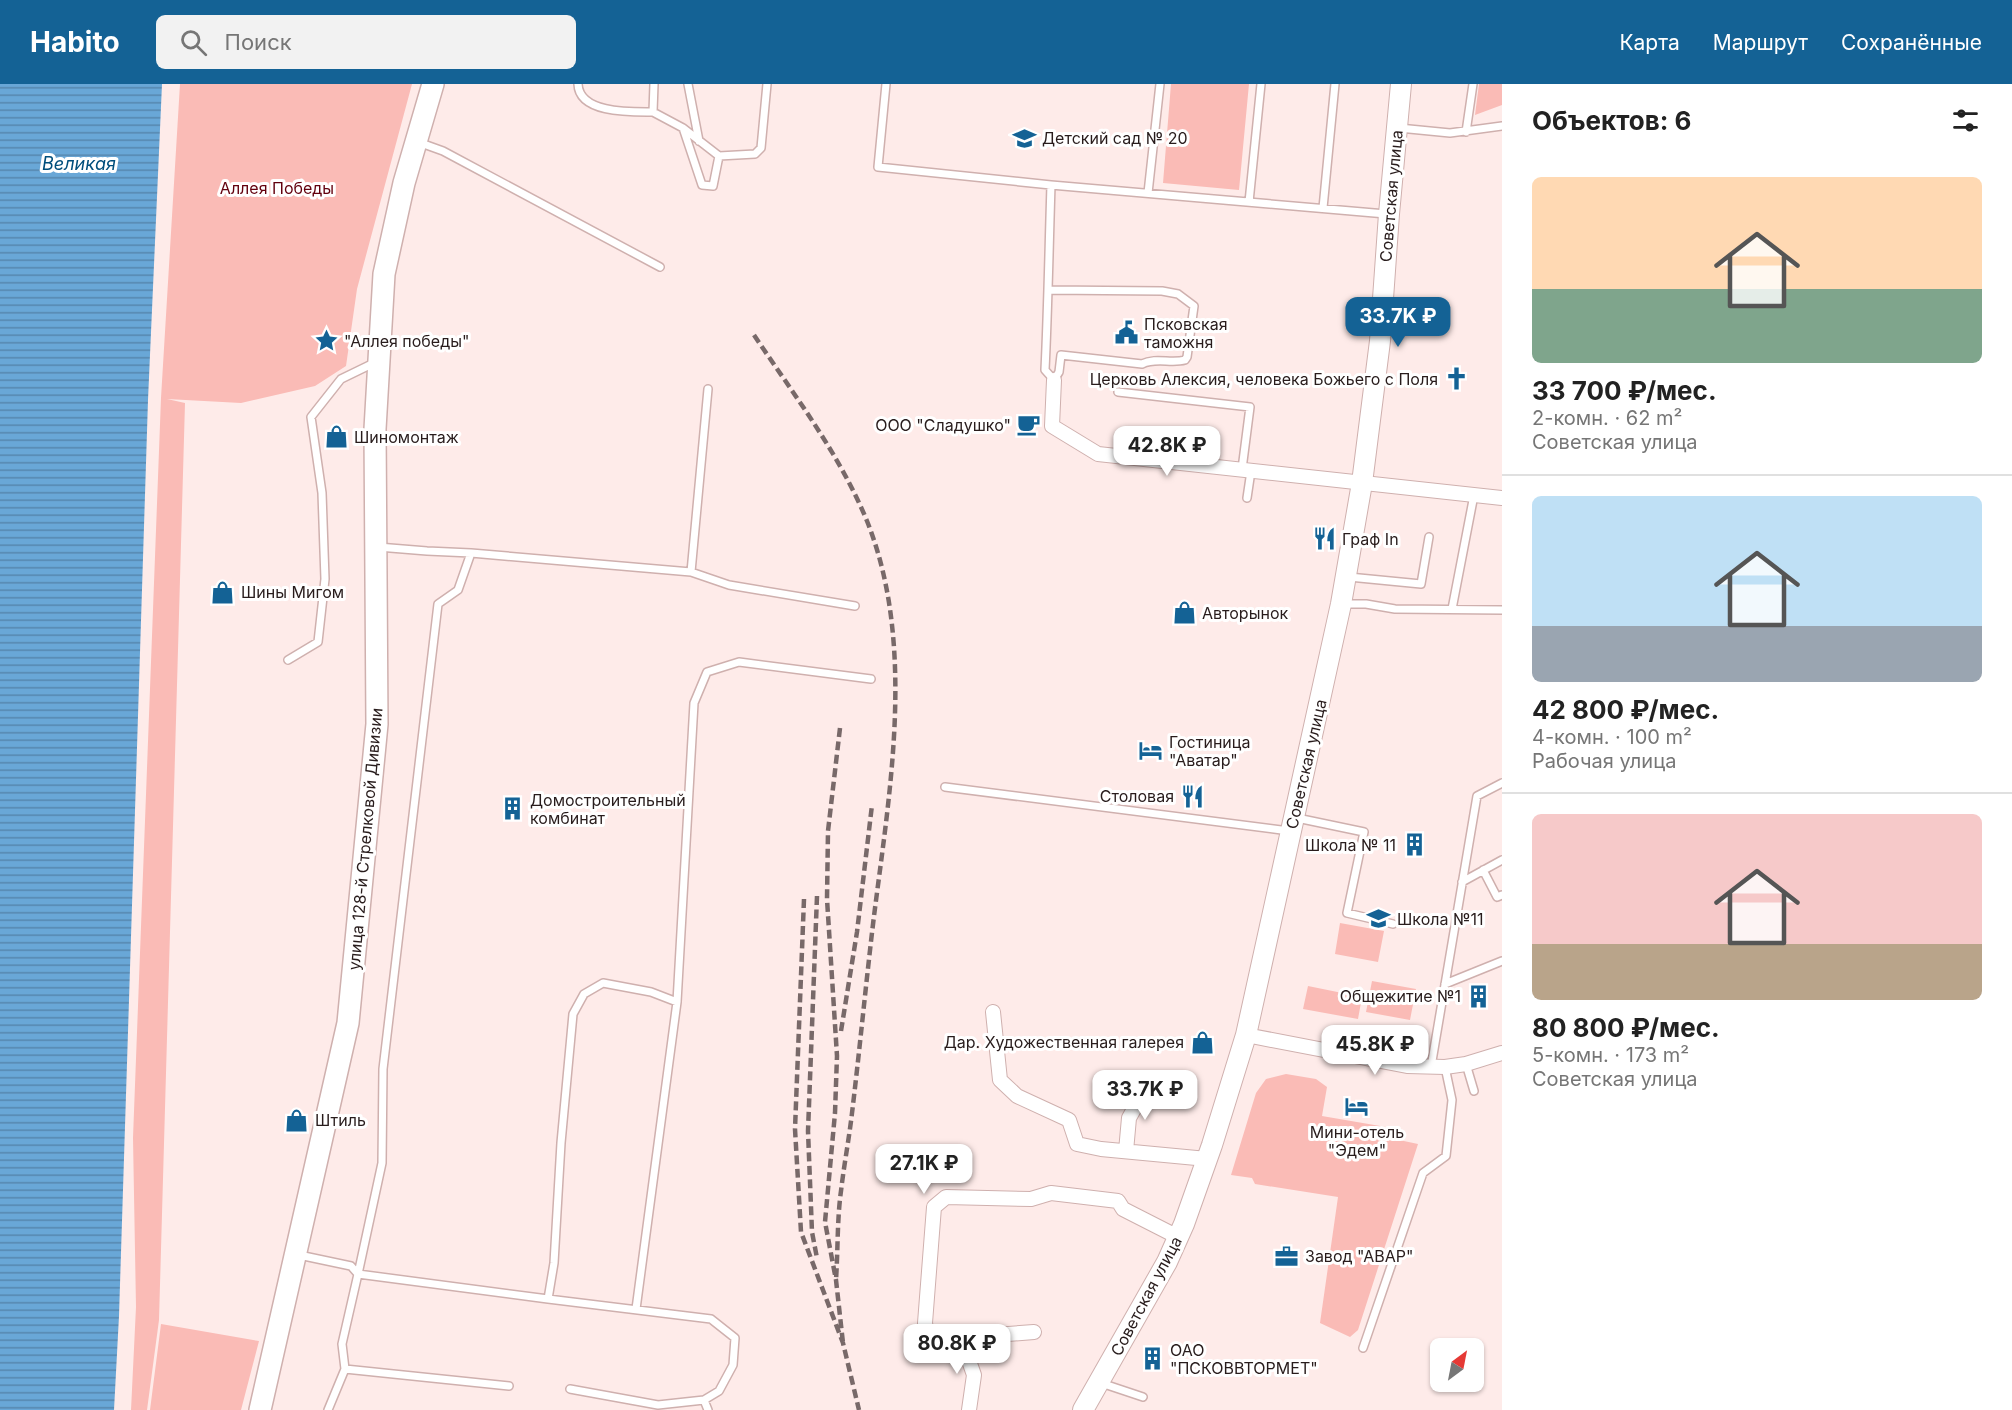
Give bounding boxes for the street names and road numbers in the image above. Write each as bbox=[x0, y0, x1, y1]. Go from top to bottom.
street label: Советская улица bbox=[1375, 129, 1407, 263]
street label: Советская улица bbox=[1281, 697, 1331, 831]
street label: улица 128-й Стрелковой Дивизии bbox=[344, 707, 386, 971]
street label: Советская улица bbox=[1106, 1233, 1186, 1359]

